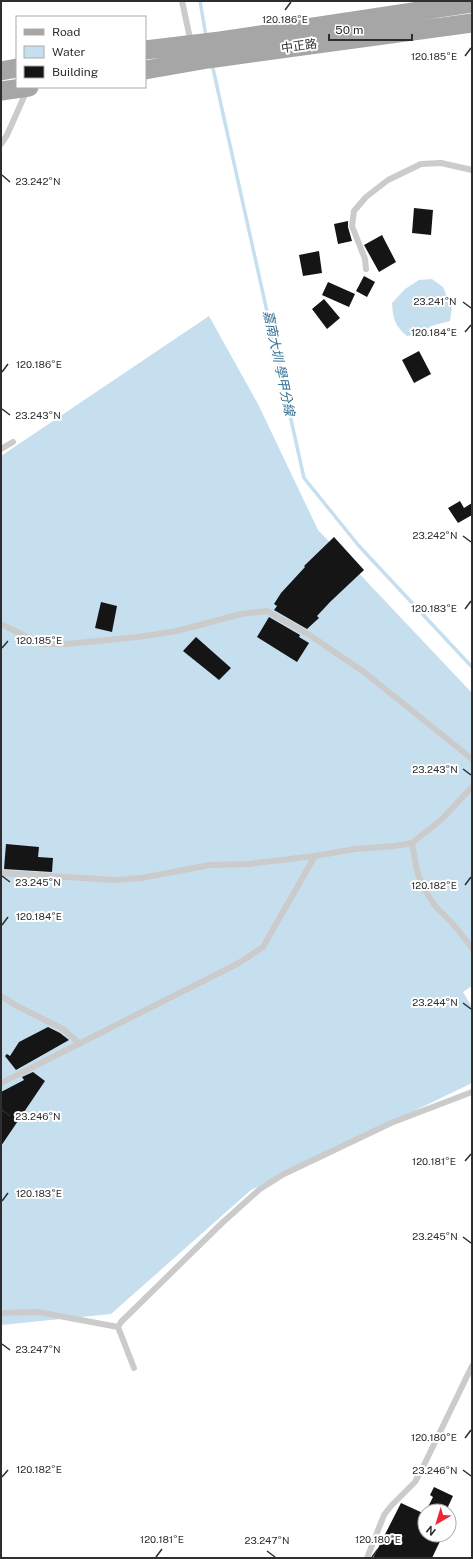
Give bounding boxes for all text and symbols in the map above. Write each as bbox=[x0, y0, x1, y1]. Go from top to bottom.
text: 120.186°E bbox=[262, 13, 308, 25]
legend bbox=[16, 16, 146, 88]
scale bar bbox=[329, 16, 412, 42]
text: 50 m bbox=[335, 23, 363, 37]
text: Road bbox=[52, 25, 80, 39]
street label: 中正路 bbox=[280, 37, 318, 55]
text: Water bbox=[52, 45, 86, 59]
text: 120.185°E bbox=[411, 50, 457, 62]
text: Building bbox=[52, 65, 98, 79]
text: 23.242°N bbox=[15, 175, 61, 187]
text: 23.241°N bbox=[413, 295, 457, 307]
water label: 嘉南大圳 學甲分線 bbox=[261, 309, 298, 419]
text: 120.184°E bbox=[411, 326, 457, 338]
text: 120.186°E bbox=[16, 358, 62, 370]
text: 23.243°N bbox=[15, 409, 61, 421]
text: 23.242°N bbox=[412, 529, 458, 541]
text: 120.183°E bbox=[411, 602, 457, 614]
text: 120.185°E bbox=[16, 634, 62, 646]
text: 23.243°N bbox=[412, 763, 458, 775]
text: 23.245°N bbox=[15, 876, 61, 888]
text: 120.182°E bbox=[411, 879, 457, 891]
text: 120.184°E bbox=[16, 910, 62, 922]
text: 23.244°N bbox=[412, 996, 458, 1008]
text: 23.246°N bbox=[15, 1110, 61, 1122]
text: 120.181°E bbox=[412, 1155, 456, 1167]
text: 120.183°E bbox=[16, 1187, 62, 1199]
text: 23.245°N bbox=[412, 1230, 458, 1242]
text: 23.247°N bbox=[15, 1343, 61, 1355]
text: 120.180°E bbox=[411, 1431, 457, 1443]
text: 120.182°E bbox=[16, 1463, 62, 1475]
text: 23.246°N bbox=[412, 1464, 458, 1476]
north arrow bbox=[417, 1503, 457, 1543]
text: N bbox=[424, 1524, 438, 1538]
text: 120.181°E bbox=[140, 1533, 184, 1545]
text: 120.180°E bbox=[355, 1533, 401, 1545]
text: 23.247°N bbox=[244, 1534, 290, 1546]

